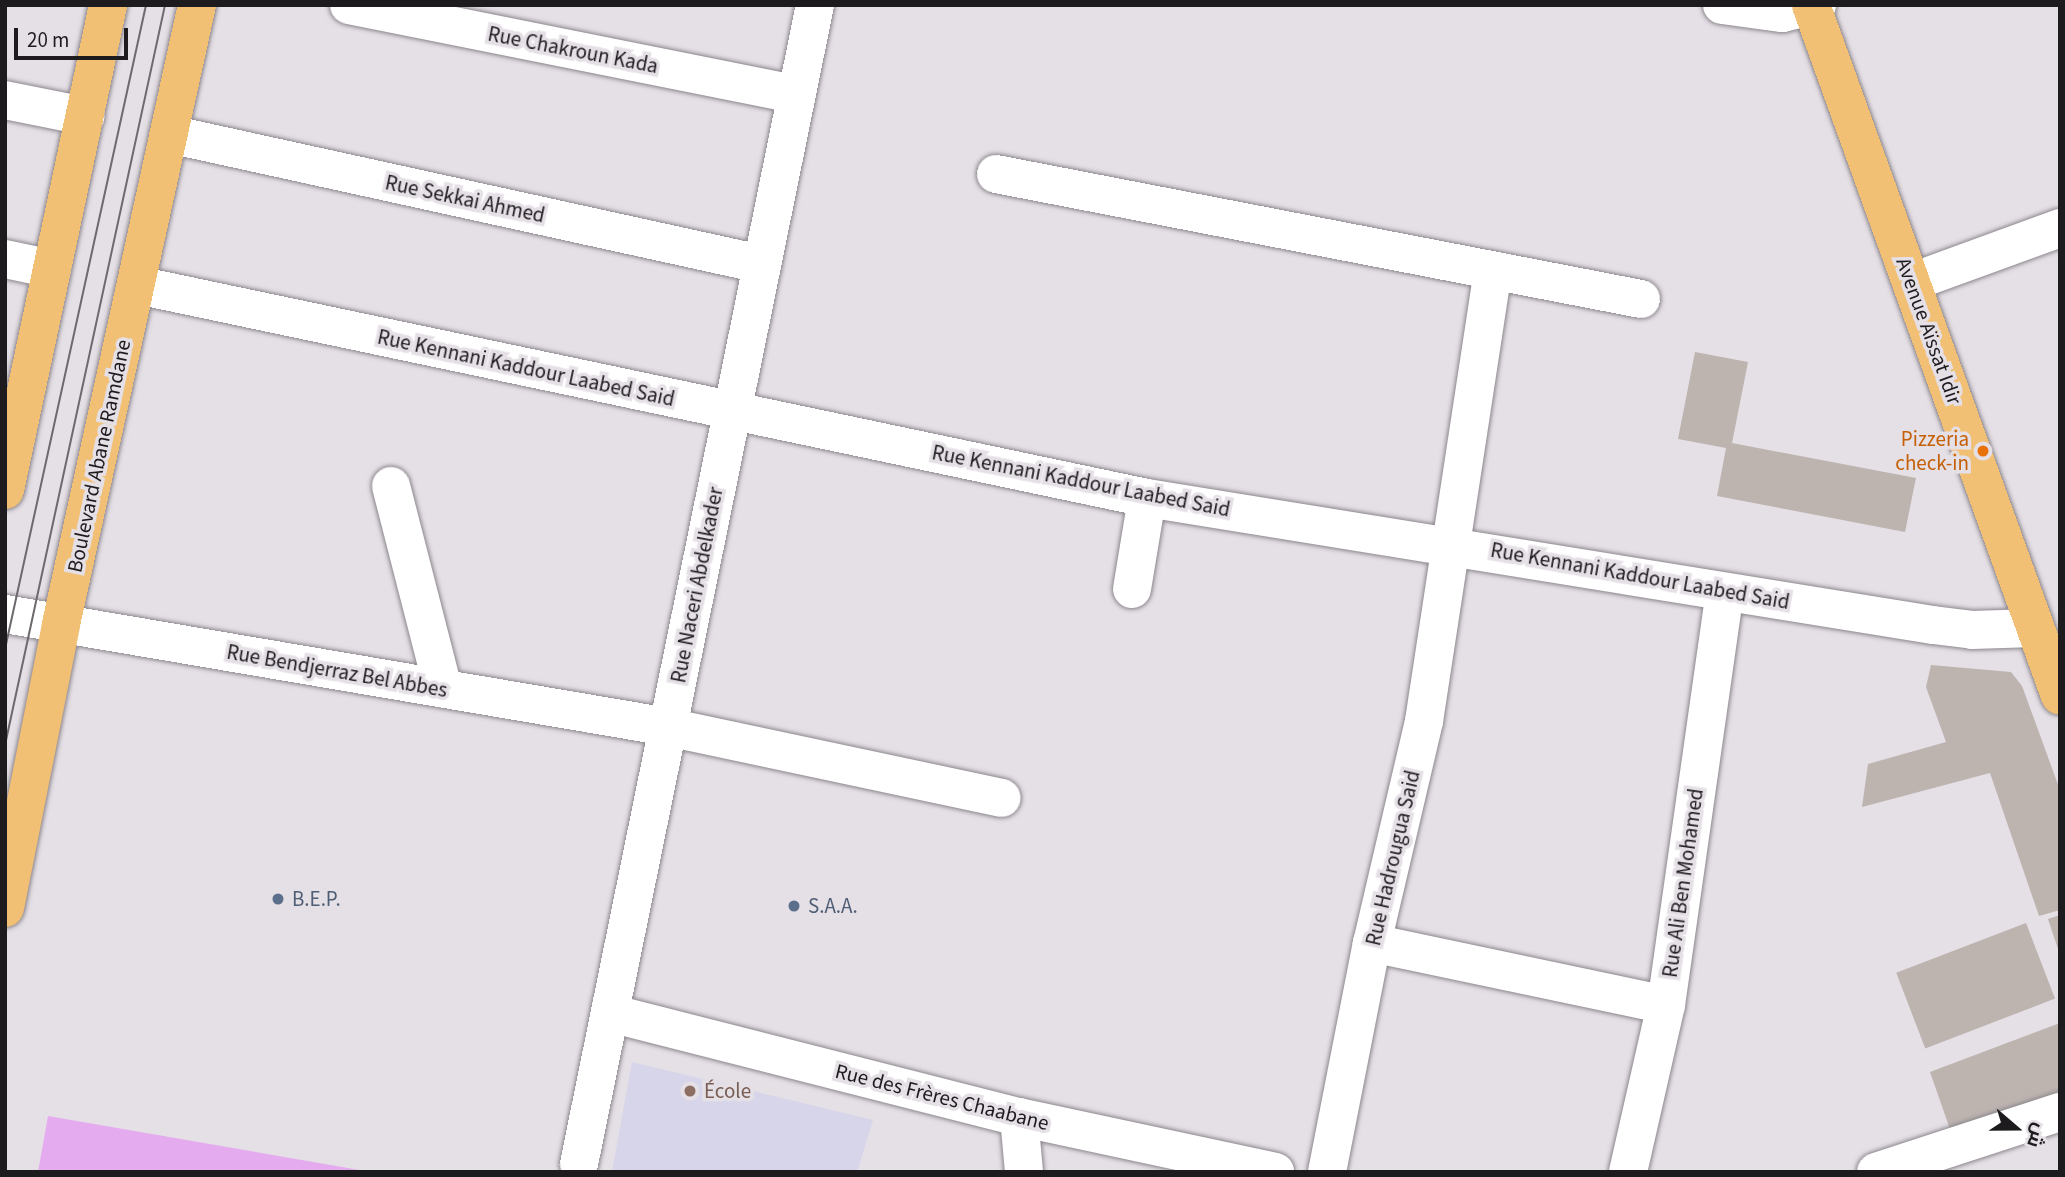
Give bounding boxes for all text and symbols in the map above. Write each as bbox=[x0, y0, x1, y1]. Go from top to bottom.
scale bar bbox=[18, 14, 131, 58]
street label: Rue Chakroun Kada bbox=[486, 21, 660, 79]
text: 20 m bbox=[27, 25, 69, 55]
street label: Rue Sekkai Ahmed bbox=[383, 170, 547, 228]
street label: Avenue Aïssat Idir bbox=[1891, 254, 1967, 408]
street label: Rue Kennani Kaddour Laabed Said bbox=[375, 324, 677, 412]
street label: Boulevard Abane Ramdane bbox=[62, 337, 136, 575]
place label: Pizzeria check-in bbox=[1895, 426, 1969, 476]
street label: Rue Kennani Kaddour Laabed Said bbox=[930, 440, 1232, 522]
marker: Pizzeria check-in bbox=[1975, 443, 1991, 459]
street label: Rue Naceri Abdelkader bbox=[666, 485, 728, 685]
street label: Rue Kennani Kaddour Laabed Said bbox=[1489, 537, 1791, 615]
street label: Rue Bendjerraz Bel Abbes bbox=[225, 639, 449, 703]
street label: Rue Hadrougua Said bbox=[1361, 768, 1425, 948]
street label: Rue Ali Ben Mohamed bbox=[1657, 787, 1709, 979]
place label: B.E.P. bbox=[292, 886, 341, 912]
marker: B.E.P. bbox=[270, 891, 286, 907]
place label: S.A.A. bbox=[808, 893, 858, 919]
marker: S.A.A. bbox=[786, 898, 802, 914]
street label: Rue des Frères Chaabane bbox=[833, 1058, 1051, 1136]
place label: École bbox=[704, 1078, 751, 1104]
marker: École bbox=[682, 1083, 698, 1099]
north arrow bbox=[1981, 1093, 2051, 1163]
text: ش bbox=[2019, 1119, 2053, 1151]

